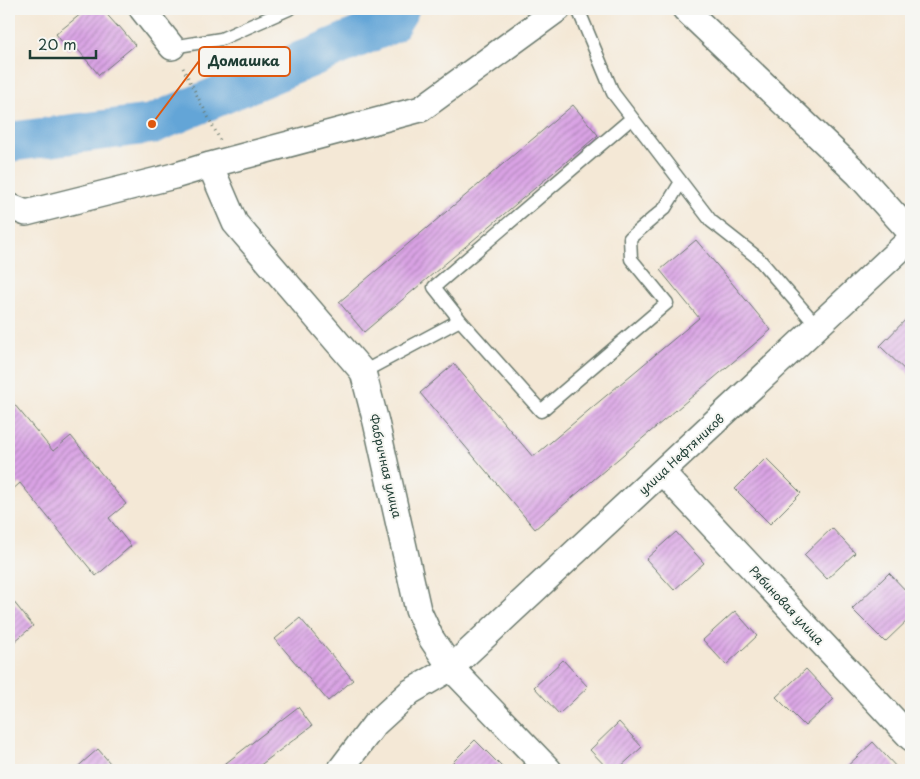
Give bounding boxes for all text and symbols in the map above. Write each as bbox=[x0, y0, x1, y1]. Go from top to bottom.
scale bar bbox=[30, 28, 96, 60]
text: 20 m bbox=[38, 32, 77, 55]
callout: Домашка bbox=[199, 47, 290, 76]
text: Домашка bbox=[207, 50, 280, 71]
street label: улица Нефтяников bbox=[634, 409, 728, 499]
street label: Фабричная улица bbox=[365, 412, 407, 520]
street label: Рябиновая улица bbox=[745, 561, 829, 649]

